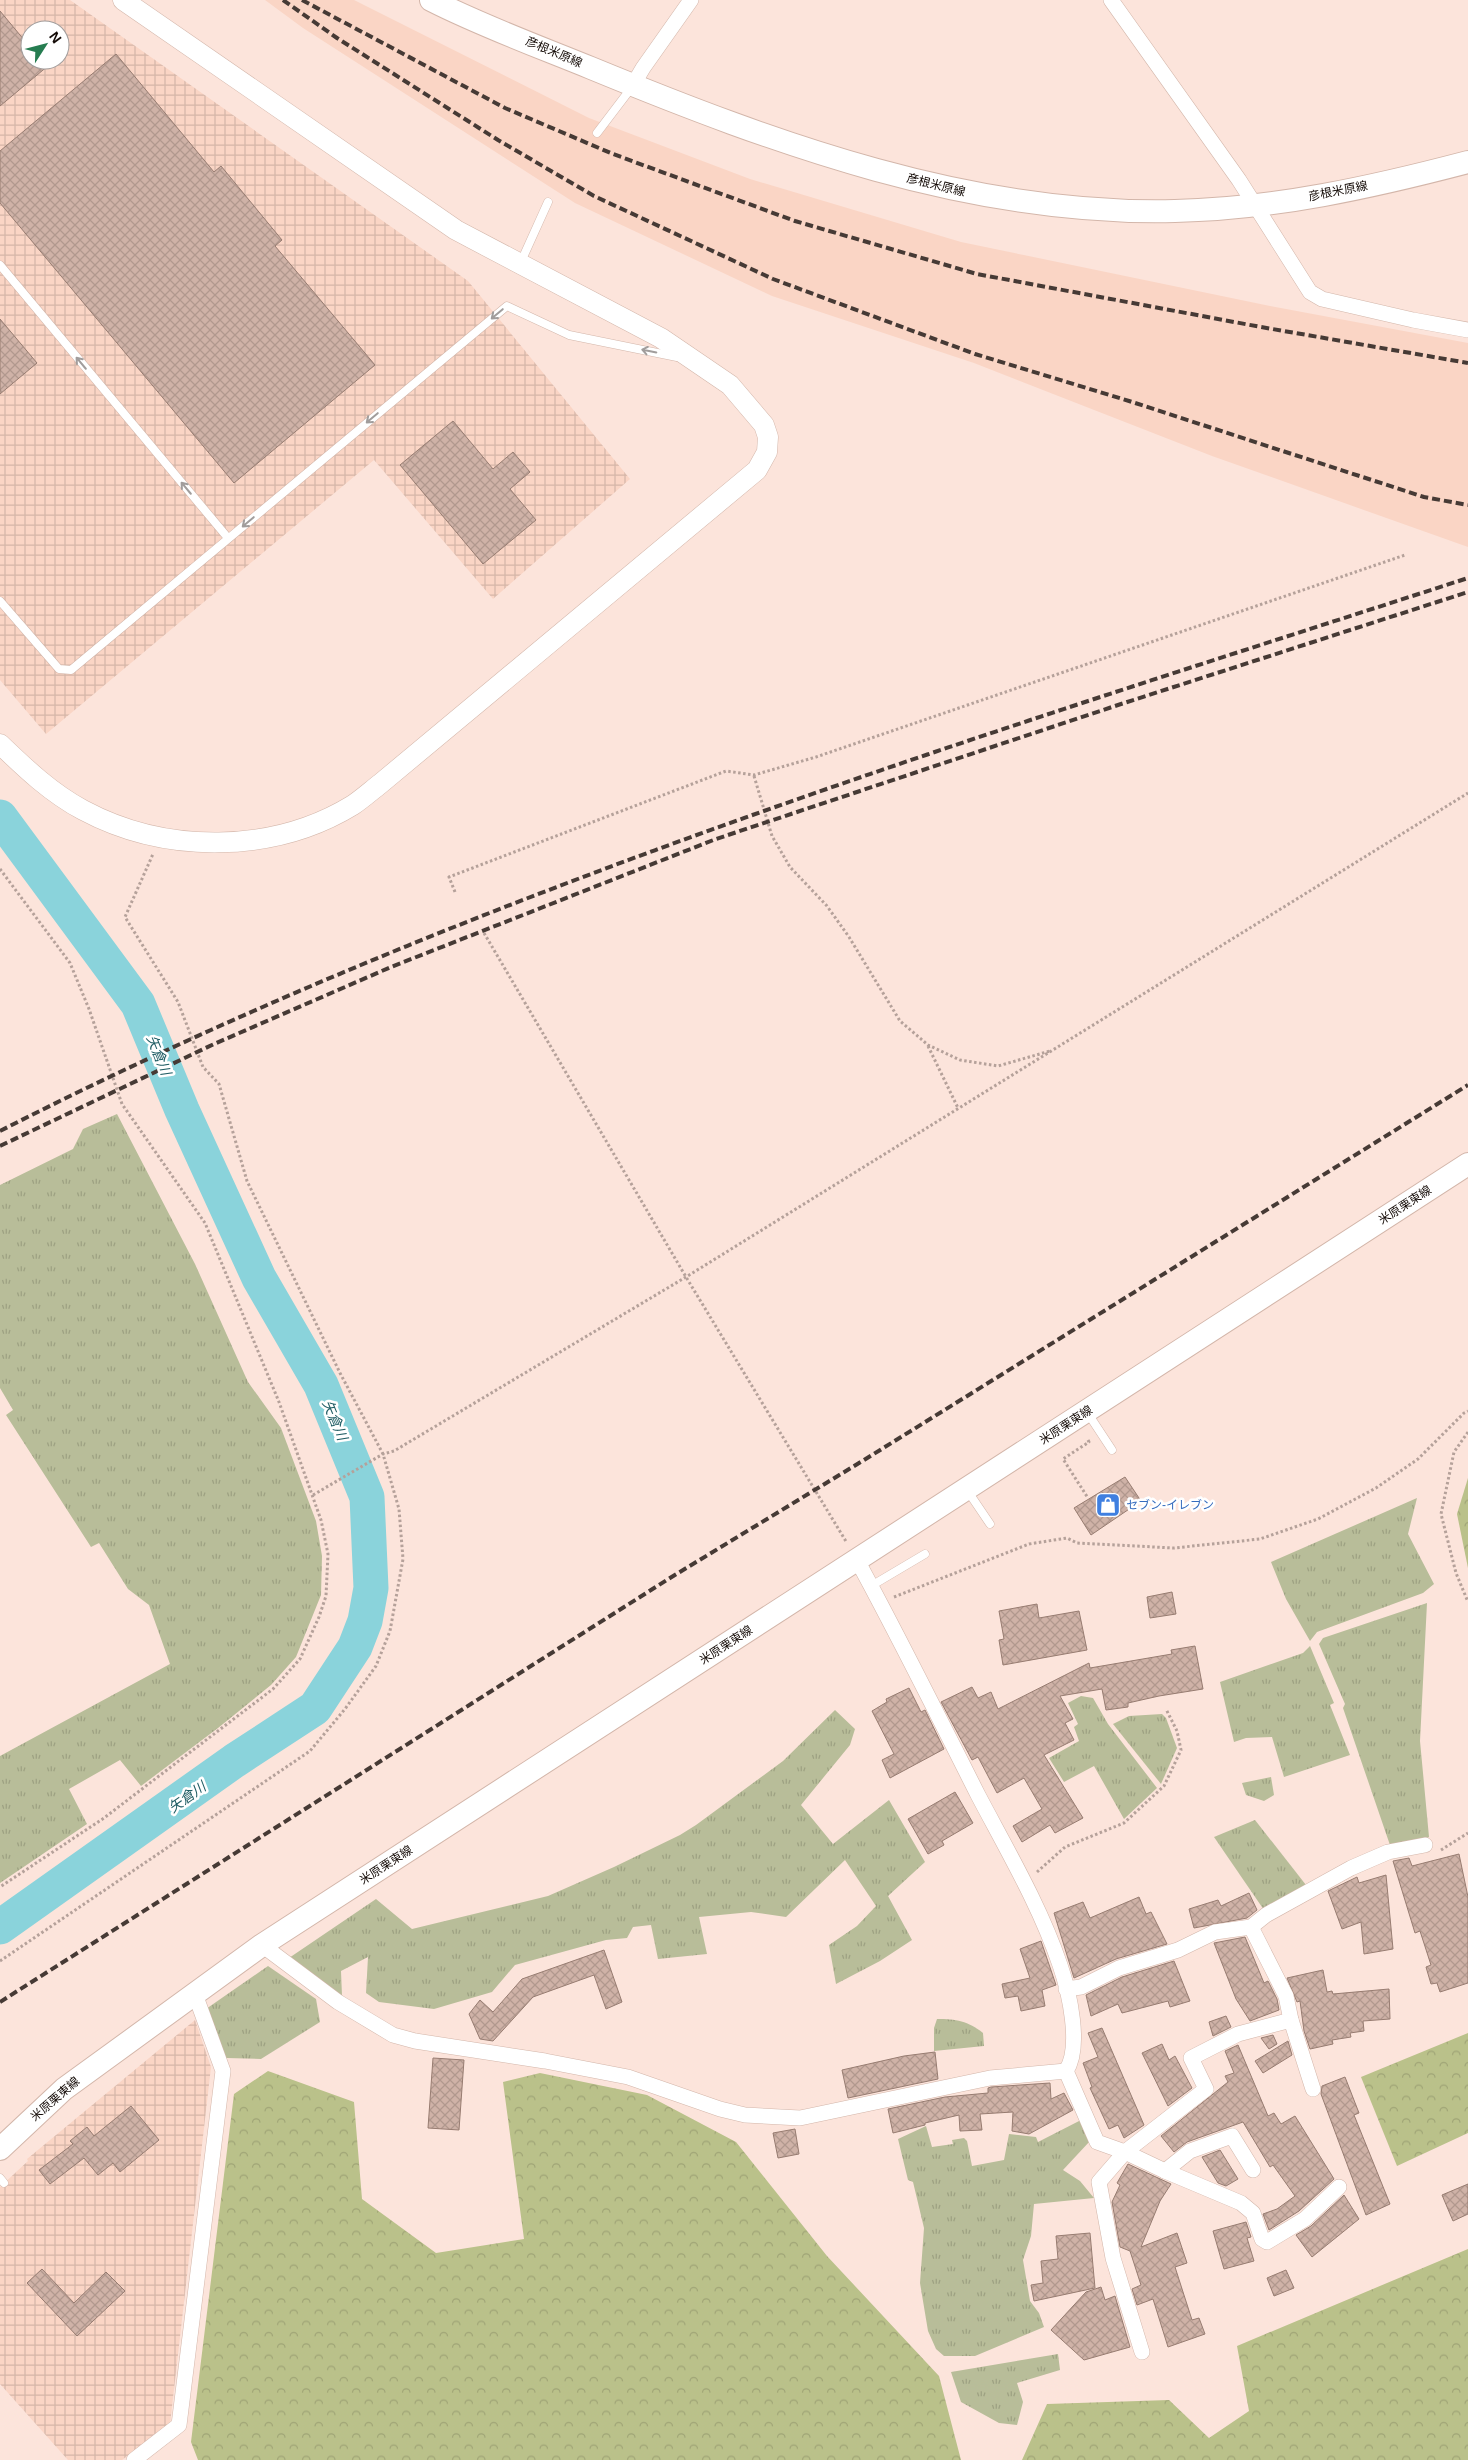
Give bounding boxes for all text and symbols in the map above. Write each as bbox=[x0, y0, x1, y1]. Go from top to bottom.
north arrow bbox=[20, 20, 70, 70]
text: N bbox=[46, 29, 65, 46]
street label: 彦根米原線 bbox=[524, 34, 584, 70]
street label: 彦根米原線 bbox=[905, 171, 967, 199]
street label: 彦根米原線 bbox=[1307, 178, 1369, 204]
one-way arrow bbox=[491, 308, 504, 319]
one-way arrow bbox=[641, 346, 657, 355]
one-way arrow bbox=[76, 357, 87, 370]
one-way arrow bbox=[366, 412, 379, 424]
one-way arrow bbox=[180, 481, 191, 494]
one-way arrow bbox=[241, 517, 254, 528]
water label: 矢倉川 bbox=[144, 1033, 175, 1079]
street label: 米原栗東線 bbox=[1376, 1183, 1434, 1227]
water label: 矢倉川 bbox=[319, 1398, 351, 1444]
street label: 米原栗東線 bbox=[1037, 1403, 1095, 1447]
shop icon: セブン-イレブン bbox=[1095, 1492, 1121, 1518]
place label: セブン-イレブン bbox=[1126, 1498, 1214, 1512]
street label: 米原栗東線 bbox=[697, 1623, 755, 1667]
water label: 矢倉川 bbox=[165, 1777, 210, 1816]
street label: 米原栗東線 bbox=[357, 1843, 415, 1887]
street label: 米原栗東線 bbox=[28, 2074, 82, 2124]

